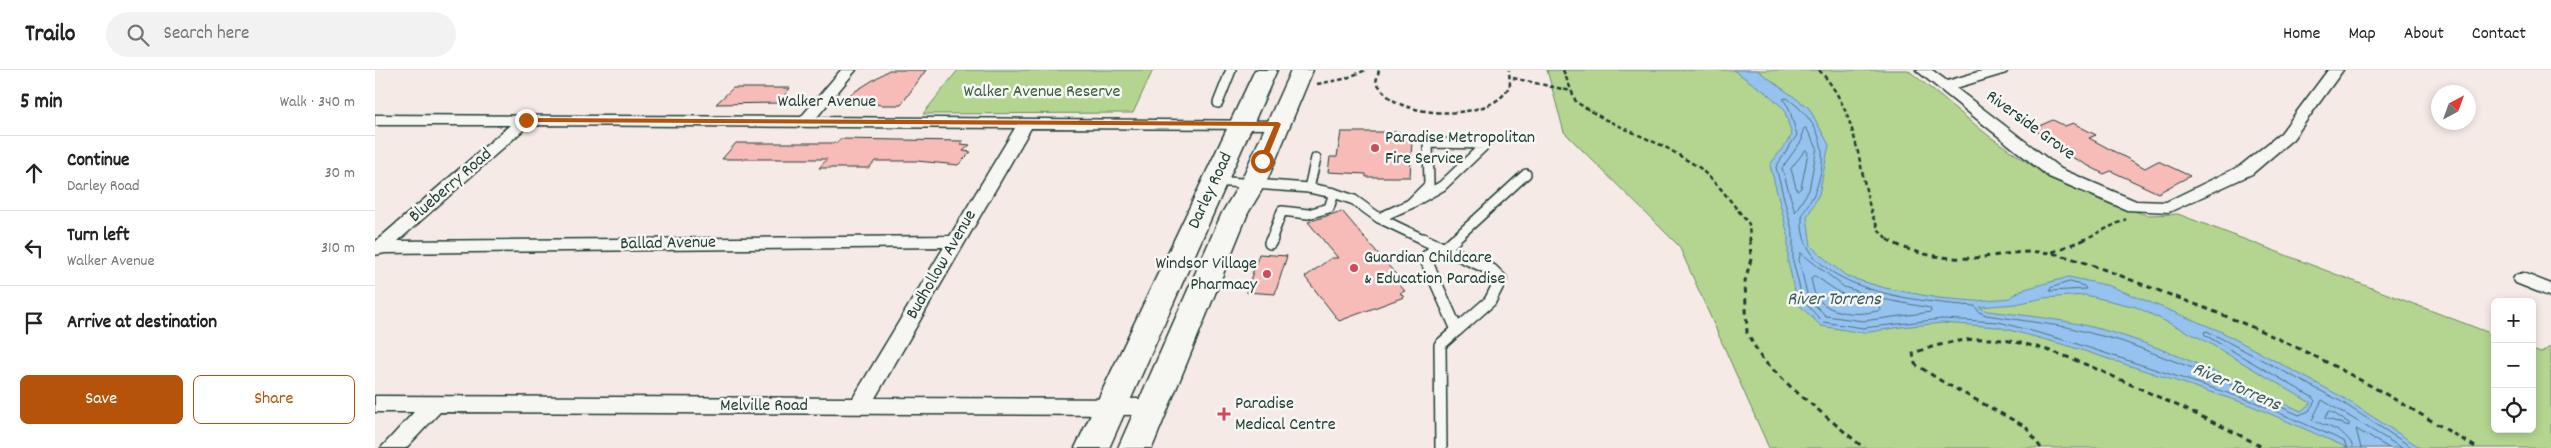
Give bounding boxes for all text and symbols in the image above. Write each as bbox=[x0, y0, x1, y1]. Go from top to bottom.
search box bbox=[106, 12, 456, 57]
text: Trailo bbox=[25, 18, 76, 52]
icon: search bbox=[124, 21, 152, 49]
text: Search here bbox=[164, 21, 249, 48]
text: Home bbox=[2283, 22, 2320, 47]
text: Map bbox=[2348, 22, 2376, 47]
text: About bbox=[2404, 22, 2444, 47]
text: Contact bbox=[2472, 22, 2526, 47]
park label: Walker Avenue Reserve bbox=[964, 80, 1120, 105]
street label: Riverside Grove bbox=[1980, 85, 2080, 167]
north arrow bbox=[2431, 85, 2476, 130]
text: 5 min bbox=[20, 88, 63, 118]
street label: Walker Avenue bbox=[778, 90, 876, 115]
text: Walk · 340 m bbox=[280, 91, 355, 114]
route end bbox=[515, 109, 538, 132]
place label: Paradise Metropolitan Fire Service bbox=[1385, 126, 1535, 172]
marker: Paradise Metropolitan Fire Service bbox=[1369, 142, 1381, 154]
street label: Blueberry Road bbox=[404, 143, 498, 229]
text: Continue bbox=[67, 148, 129, 175]
street label: Darley Road bbox=[1182, 149, 1240, 233]
route start bbox=[1251, 150, 1274, 173]
icon: ahead bbox=[20, 159, 48, 187]
text: 30 m bbox=[325, 162, 355, 185]
text: Darley Road bbox=[67, 175, 140, 198]
street label: Budhollow Avenue bbox=[901, 206, 983, 324]
text: Turn left bbox=[67, 223, 130, 250]
street label: Ballad Avenue bbox=[620, 231, 716, 257]
icon: left bbox=[20, 234, 48, 262]
text: 310 m bbox=[321, 237, 355, 260]
place label: Guardian Childcare & Education Paradise bbox=[1364, 246, 1506, 292]
text: Walker Avenue bbox=[67, 250, 154, 273]
place label: Windsor Village Pharmacy bbox=[1155, 252, 1258, 298]
marker: Guardian Childcare & Education Paradise bbox=[1348, 262, 1360, 274]
marker: Windsor Village Pharmacy bbox=[1261, 268, 1273, 280]
water label: River Torrens bbox=[1787, 287, 1882, 314]
map controls bbox=[2491, 298, 2536, 433]
button: + bbox=[2491, 298, 2536, 343]
icon: arrive bbox=[20, 309, 48, 337]
text: Arrive at destination bbox=[67, 310, 217, 337]
button: − bbox=[2491, 343, 2536, 388]
water label: River Torrens bbox=[2188, 357, 2285, 420]
button: Save bbox=[20, 375, 183, 424]
button: Share bbox=[193, 375, 355, 424]
button: locate bbox=[2491, 388, 2536, 433]
place label: Paradise Medical Centre bbox=[1235, 392, 1336, 438]
street label: Melville Road bbox=[720, 394, 808, 419]
marker: Paradise Medical Centre bbox=[1217, 407, 1231, 421]

